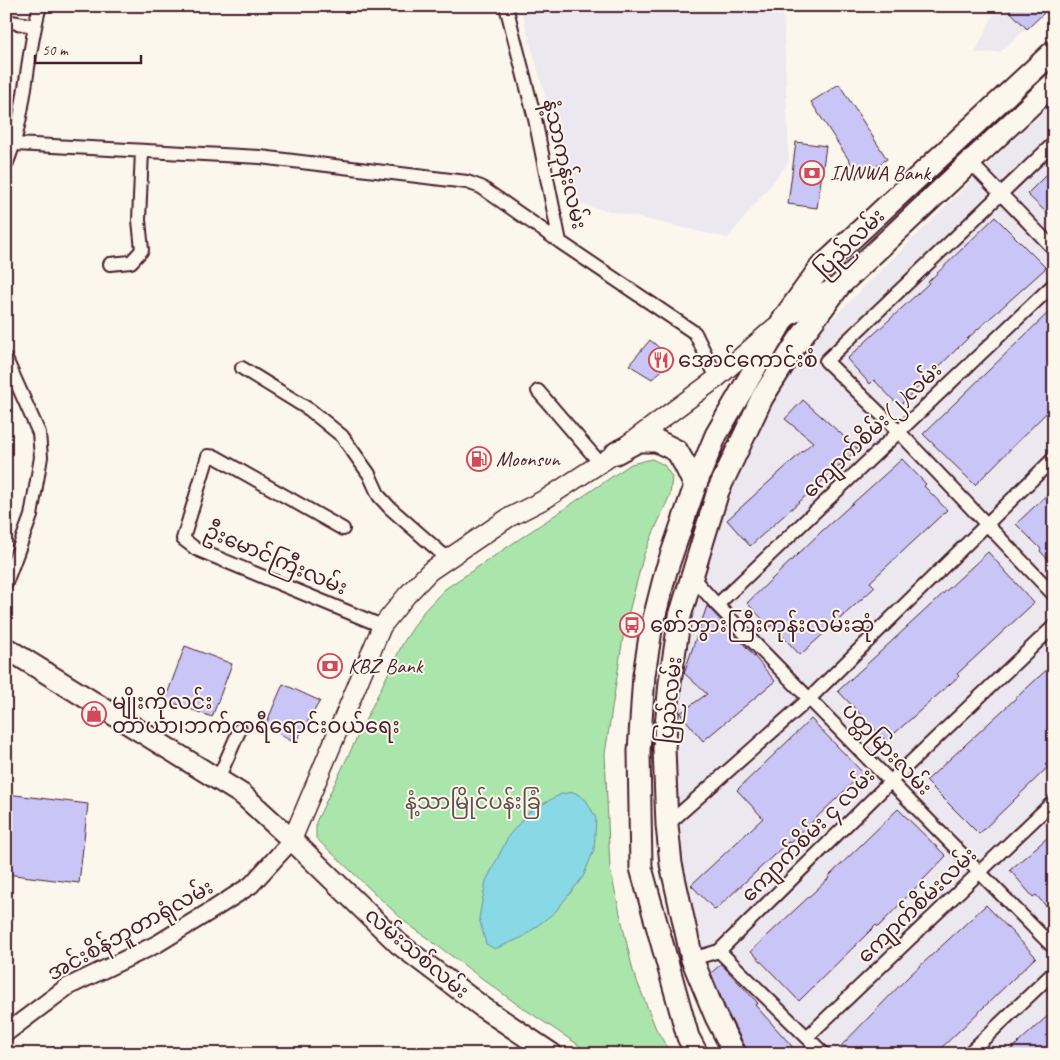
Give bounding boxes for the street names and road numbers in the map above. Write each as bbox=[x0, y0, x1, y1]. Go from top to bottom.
street label: နံ့သာကုန်းလမ်း bbox=[533, 96, 596, 233]
street label: ပြည်လမ်း bbox=[808, 201, 893, 286]
street label: ကျောက်စိမ်း(၂)လမ်း bbox=[795, 355, 951, 507]
street label: ဦးမောင်ကြီးလမ်း bbox=[199, 515, 352, 604]
street label: ပြည်လမ်း bbox=[650, 655, 691, 745]
street label: ပတ္တမြားလမ်း bbox=[834, 695, 940, 804]
street label: ကျောက်စိမ်း ၄ လမ်း bbox=[733, 760, 884, 911]
street label: ကျောက်စိမ်းလမ်း bbox=[850, 839, 986, 972]
street label: အင်းစိန်ဘူတာရုံလမ်း bbox=[41, 871, 219, 990]
street label: လမ်းသစ်လမ်း bbox=[360, 900, 476, 1004]

